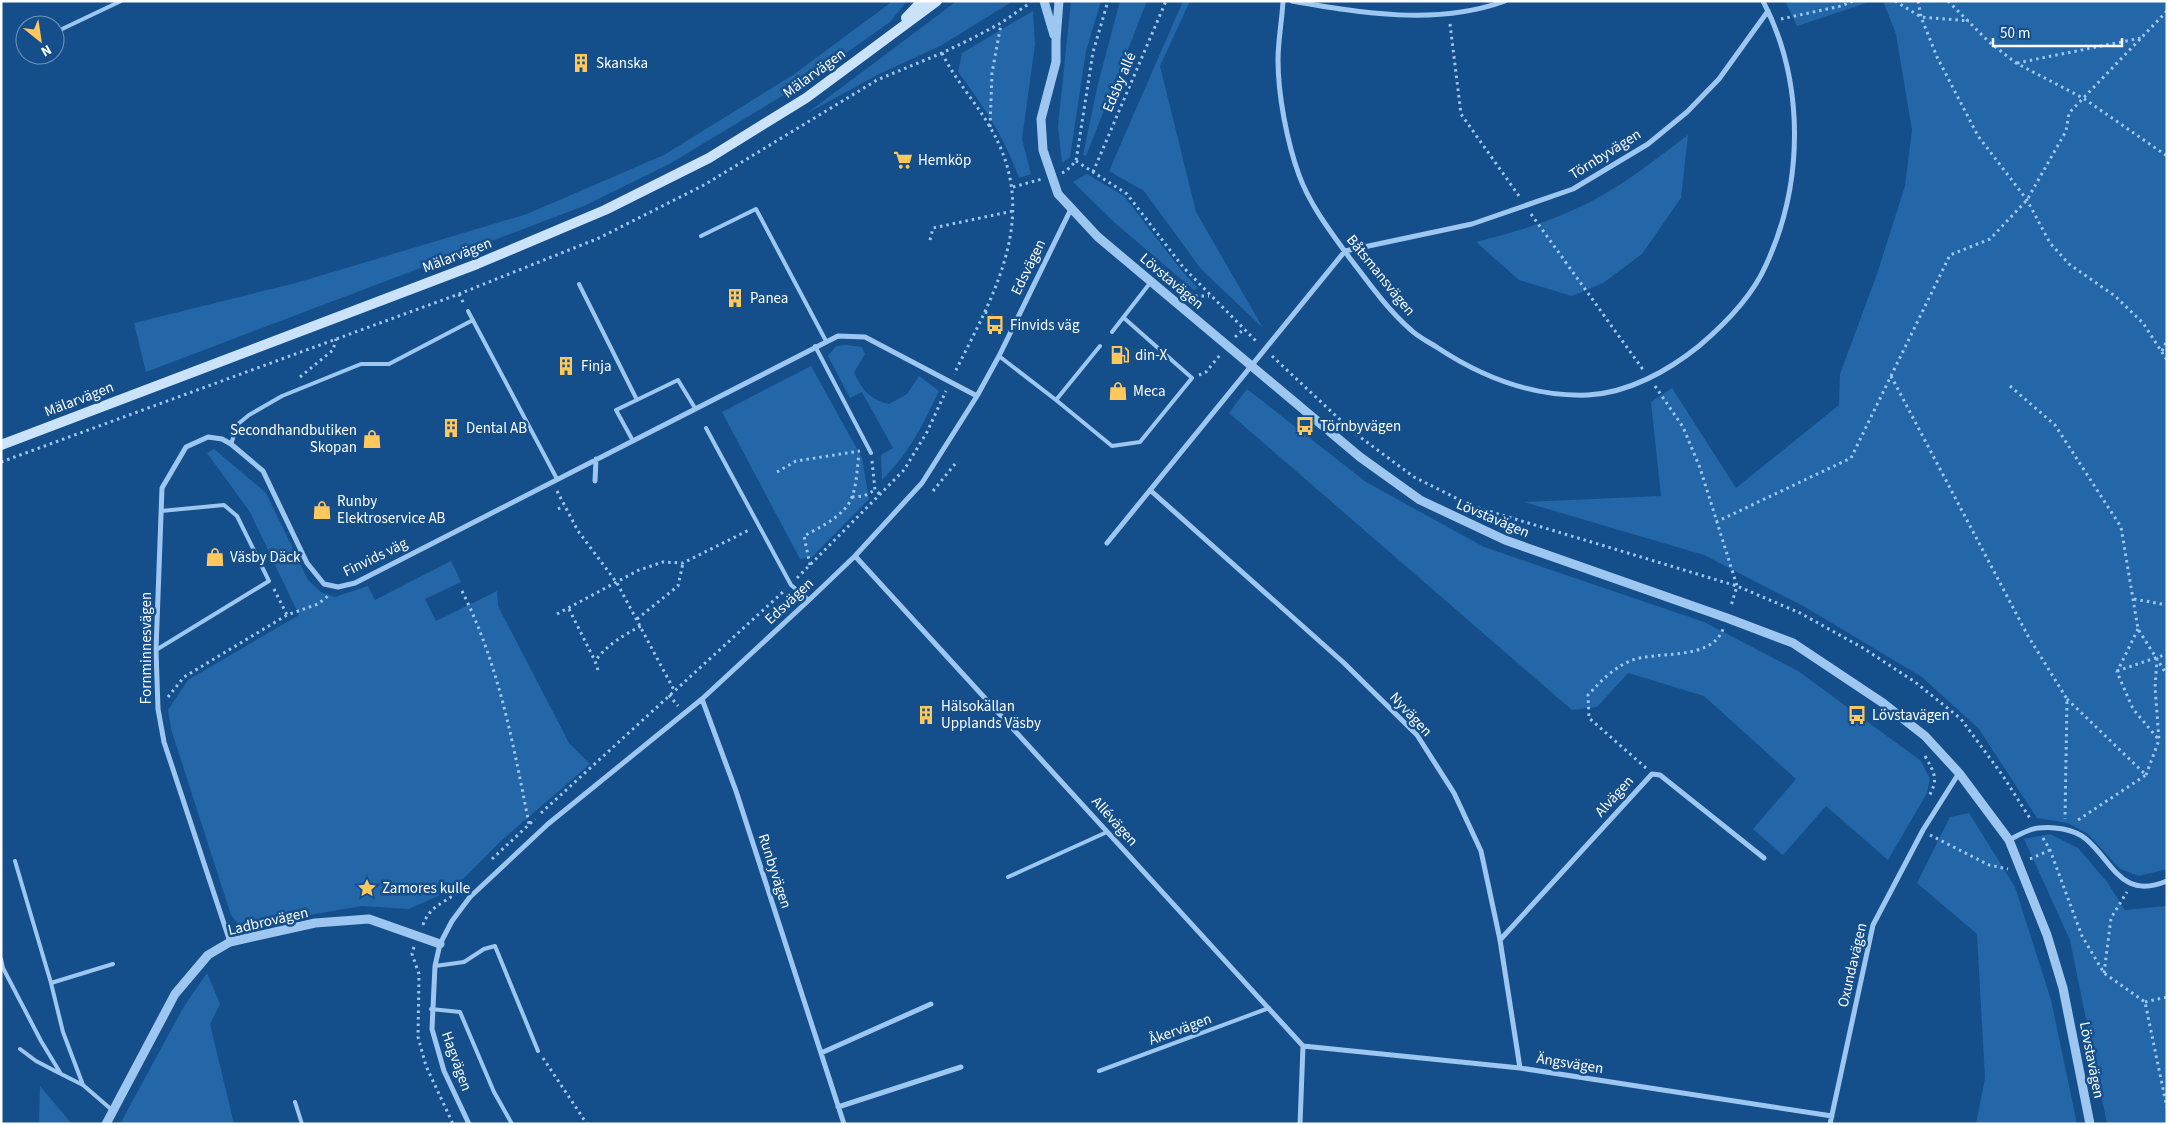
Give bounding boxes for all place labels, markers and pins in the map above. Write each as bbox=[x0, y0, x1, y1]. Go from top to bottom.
building icon: Skanska bbox=[570, 52, 592, 74]
place label: Skanska bbox=[596, 53, 648, 74]
supermarket icon: Hemköp bbox=[892, 149, 914, 171]
place label: Hemköp bbox=[918, 150, 971, 171]
building icon: Panea bbox=[724, 287, 746, 309]
place label: Panea bbox=[750, 288, 788, 309]
bus stop icon: Finvids väg bbox=[984, 314, 1006, 336]
place label: Finvids väg bbox=[1010, 315, 1080, 336]
fuel station icon: din-X bbox=[1109, 344, 1131, 366]
place label: din-X bbox=[1135, 345, 1167, 366]
building icon: Finja bbox=[555, 355, 577, 377]
place label: Finja bbox=[581, 356, 612, 377]
shop icon: Meca bbox=[1107, 380, 1129, 402]
place label: Meca bbox=[1133, 381, 1166, 402]
bus stop icon: Törnbyvägen bbox=[1294, 415, 1316, 437]
place label: Törnbyvägen bbox=[1320, 416, 1401, 437]
building icon: Dental AB bbox=[440, 417, 462, 439]
place label: Dental AB bbox=[466, 418, 527, 439]
place label: Secondhandbutiken Skopan bbox=[230, 420, 357, 458]
shop icon: Secondhandbutiken Skopan bbox=[361, 428, 383, 450]
place label: Runby Elektroservice AB bbox=[337, 491, 446, 529]
shop icon: Runby Elektroservice AB bbox=[311, 499, 333, 521]
shop icon: Väsby Däck bbox=[204, 546, 226, 568]
place label: Väsby Däck bbox=[230, 547, 301, 568]
place label: Hälsokällan Upplands Väsby bbox=[941, 696, 1041, 734]
building icon: Hälsokällan Upplands Väsby bbox=[915, 704, 937, 726]
bus stop icon: Lövstavägen bbox=[1846, 704, 1868, 726]
place label: Lövstavägen bbox=[1872, 705, 1950, 726]
place icon: Zamores kulle bbox=[356, 877, 378, 899]
place label: Zamores kulle bbox=[382, 878, 470, 899]

